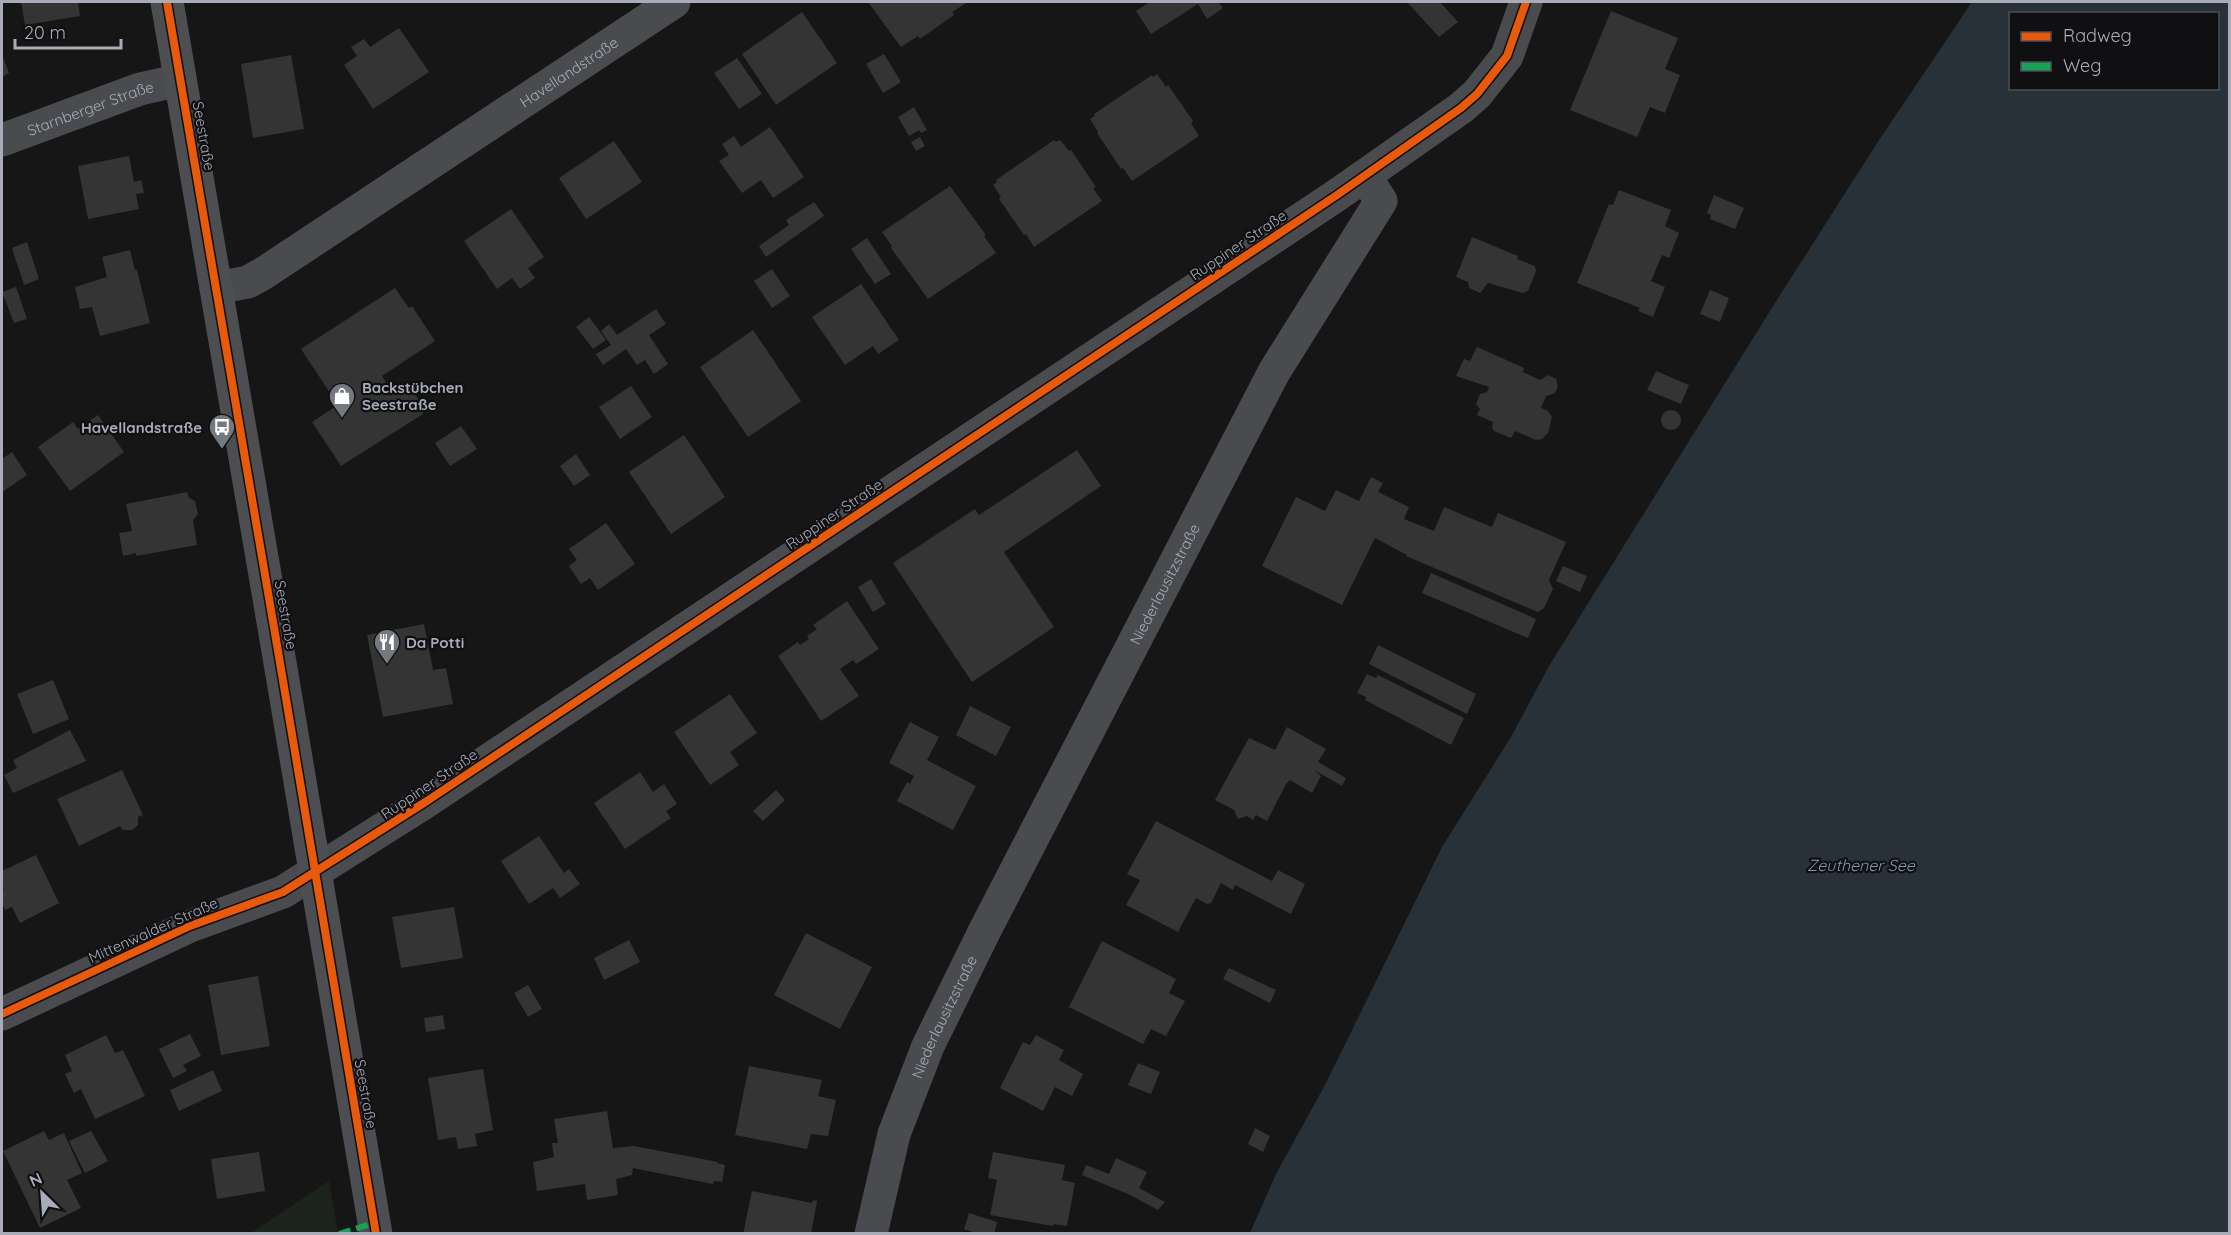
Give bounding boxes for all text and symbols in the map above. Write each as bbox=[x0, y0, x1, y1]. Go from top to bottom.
scale bar bbox=[15, 12, 122, 50]
legend bbox=[2009, 12, 2219, 90]
text: 20 m bbox=[24, 21, 66, 44]
text: Radweg bbox=[2063, 24, 2132, 47]
street label: Havellandstraße bbox=[516, 32, 621, 111]
text: Weg bbox=[2063, 54, 2101, 77]
street label: Starnberger Straße bbox=[24, 77, 155, 139]
street label: Seestraße bbox=[189, 100, 219, 172]
street label: Ruppiner Straße bbox=[1186, 206, 1290, 284]
place label: Backstübchen Seestraße bbox=[362, 378, 463, 414]
shop icon: Backstübchen Seestraße bbox=[327, 381, 357, 419]
bus stop icon: Havellandstraße bbox=[207, 412, 237, 450]
place label: Havellandstraße bbox=[81, 418, 202, 437]
street label: Ruppiner Straße bbox=[782, 475, 886, 553]
street label: Niederlausitzstraße bbox=[1125, 520, 1203, 648]
street label: Seestraße bbox=[271, 579, 301, 651]
restaurant icon: Da Potti bbox=[372, 627, 402, 665]
place label: Da Potti bbox=[406, 633, 464, 652]
street label: Ruppiner Straße bbox=[377, 745, 481, 823]
water label: Zeuthener See bbox=[1807, 855, 1916, 875]
street label: Mittenwalder Straße bbox=[85, 893, 221, 967]
street label: Niederlausitzstraße bbox=[907, 952, 981, 1081]
street label: Seestraße bbox=[351, 1058, 381, 1130]
north arrow bbox=[12, 1163, 72, 1223]
text: N bbox=[26, 1168, 45, 1191]

